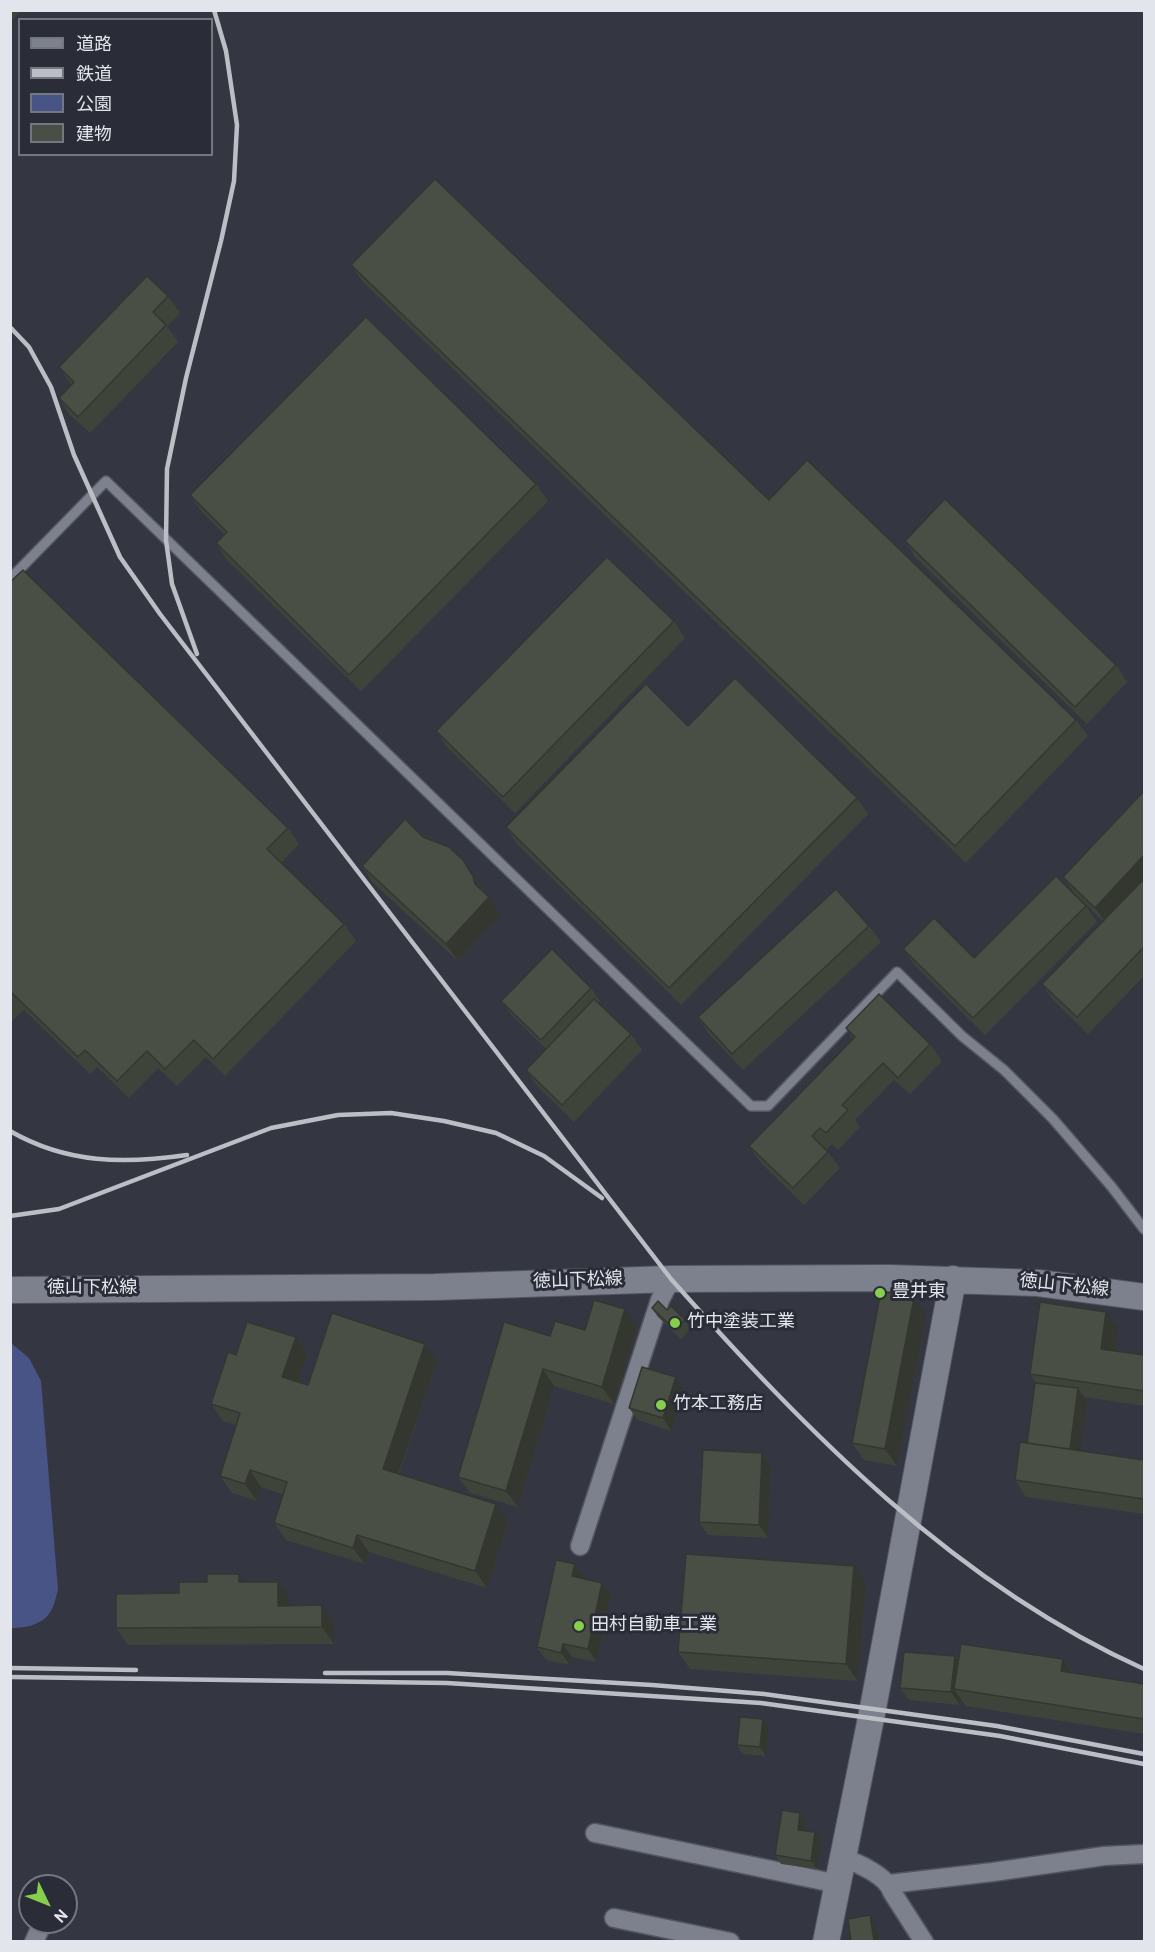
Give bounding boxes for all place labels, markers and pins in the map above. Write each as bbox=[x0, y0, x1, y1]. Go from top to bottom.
place label: 豊井東 bbox=[892, 1282, 946, 1304]
marker: 豊井東 bbox=[873, 1286, 887, 1300]
place label: 竹中塗装工業 bbox=[687, 1312, 795, 1334]
marker: 竹中塗装工業 bbox=[668, 1316, 682, 1330]
place label: 竹本工務店 bbox=[673, 1394, 763, 1416]
marker: 竹本工務店 bbox=[654, 1398, 668, 1412]
place label: 田村自動車工業 bbox=[591, 1615, 717, 1637]
marker: 田村自動車工業 bbox=[572, 1619, 586, 1633]

